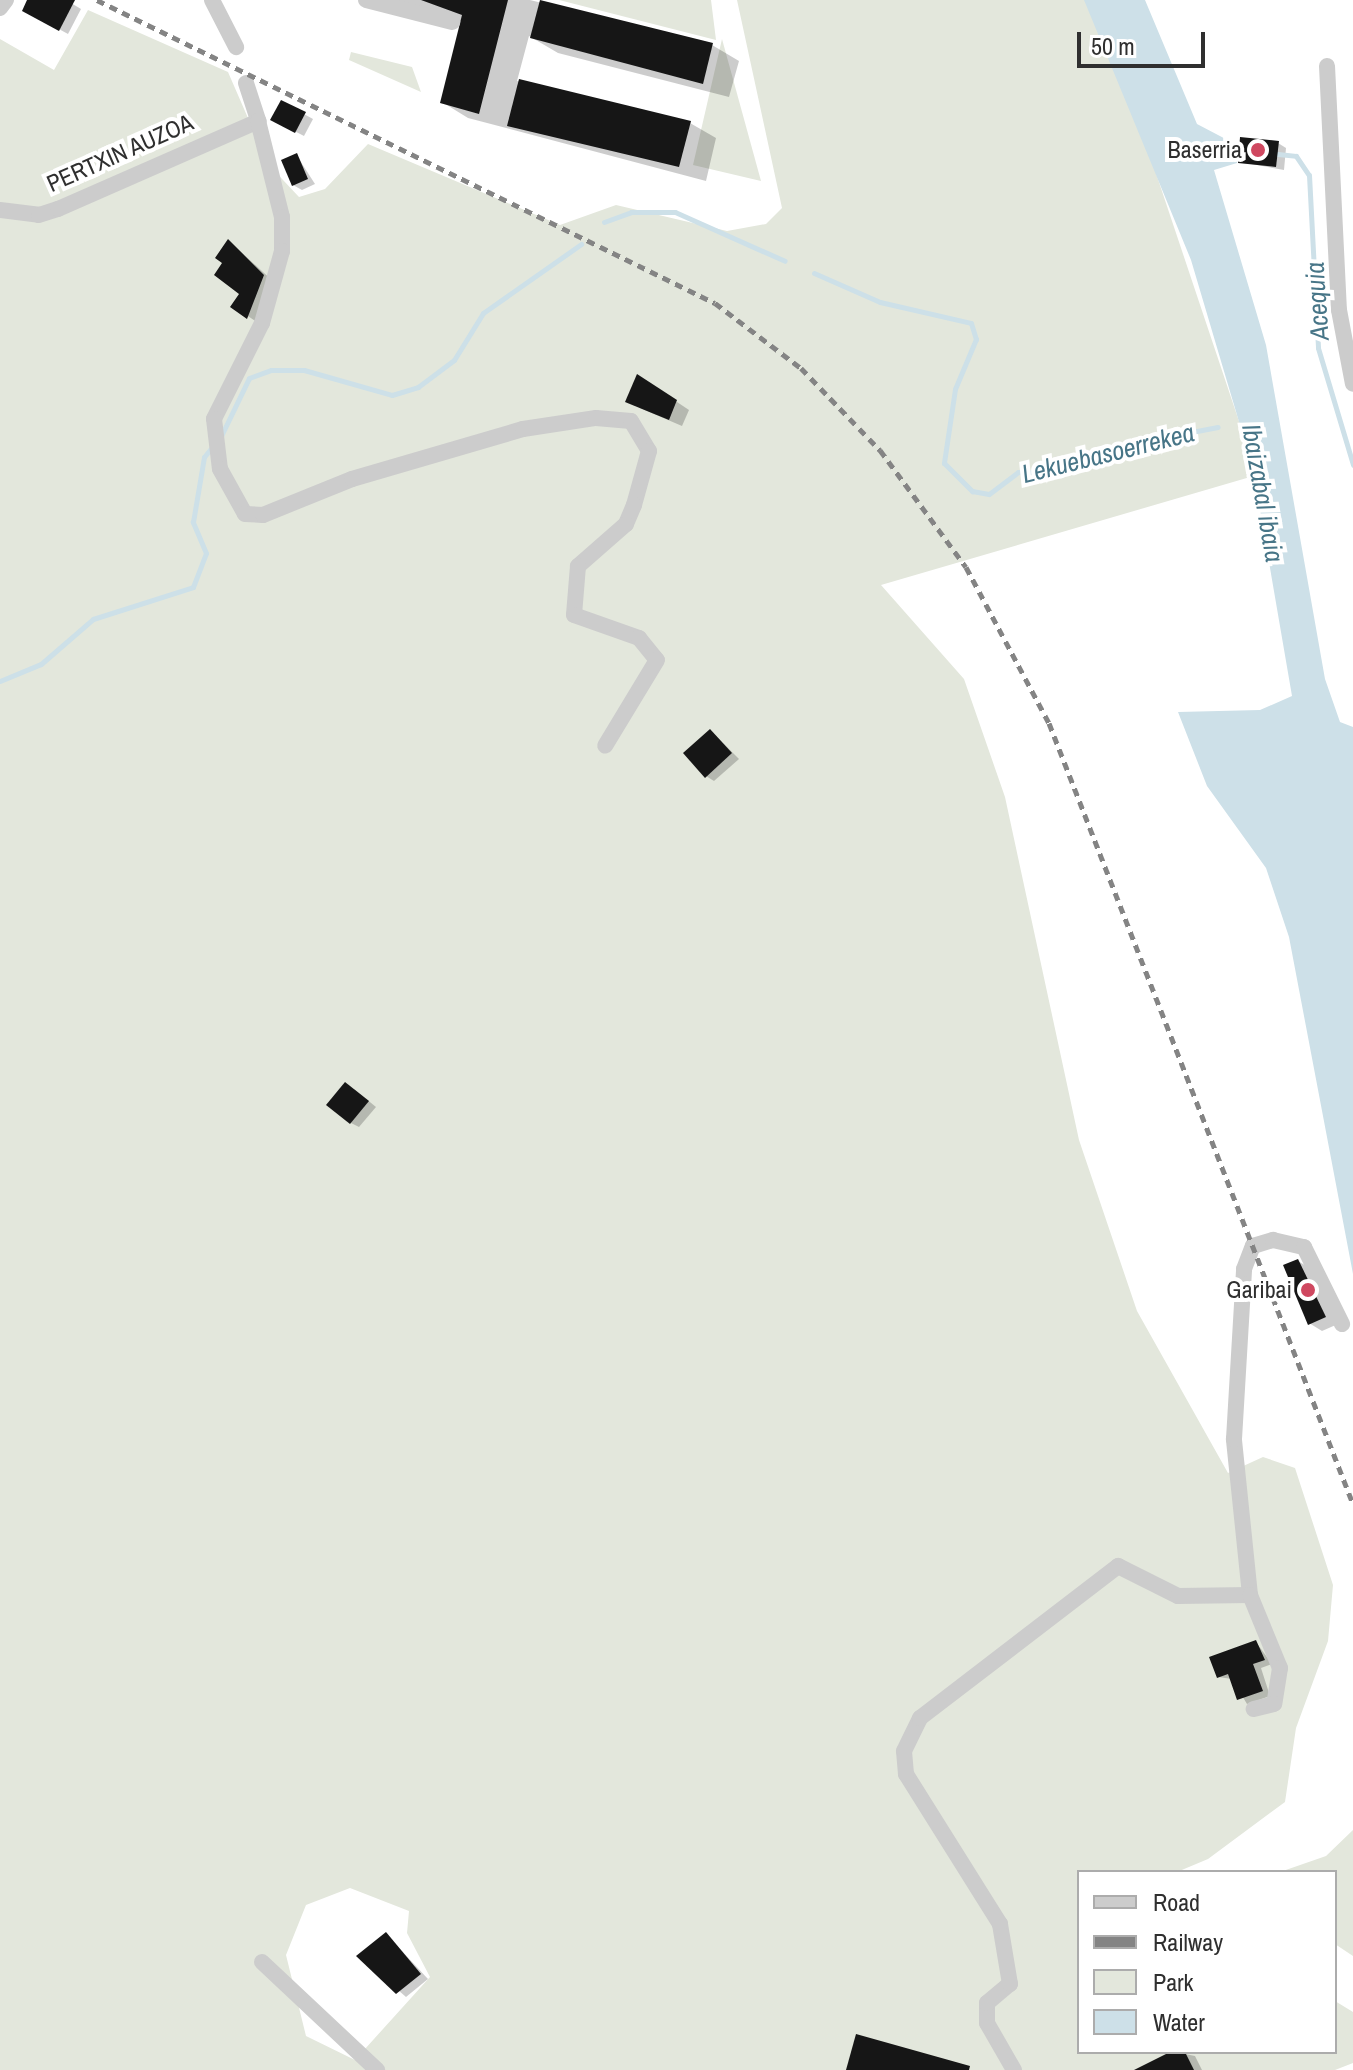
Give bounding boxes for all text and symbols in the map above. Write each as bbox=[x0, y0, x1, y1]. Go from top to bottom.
scale bar bbox=[1081, 16, 1209, 66]
text: 50 m bbox=[1091, 30, 1135, 62]
street label: PERTXIN AUZOA bbox=[42, 108, 198, 198]
place label: Baserria bbox=[1168, 136, 1242, 164]
marker: Baserria bbox=[1249, 141, 1267, 159]
water label: Acequia bbox=[1299, 261, 1335, 341]
water label: Lekuebasoerrekea bbox=[1019, 417, 1197, 489]
water label: Ibaizabal ibaia bbox=[1235, 421, 1291, 565]
place label: Garibai bbox=[1226, 1276, 1292, 1304]
marker: Garibai bbox=[1299, 1281, 1317, 1299]
legend bbox=[1077, 1870, 1337, 2054]
text: Road bbox=[1153, 1886, 1200, 1918]
text: Railway bbox=[1153, 1926, 1223, 1958]
text: Park bbox=[1153, 1966, 1193, 1998]
text: Water bbox=[1153, 2006, 1205, 2038]

